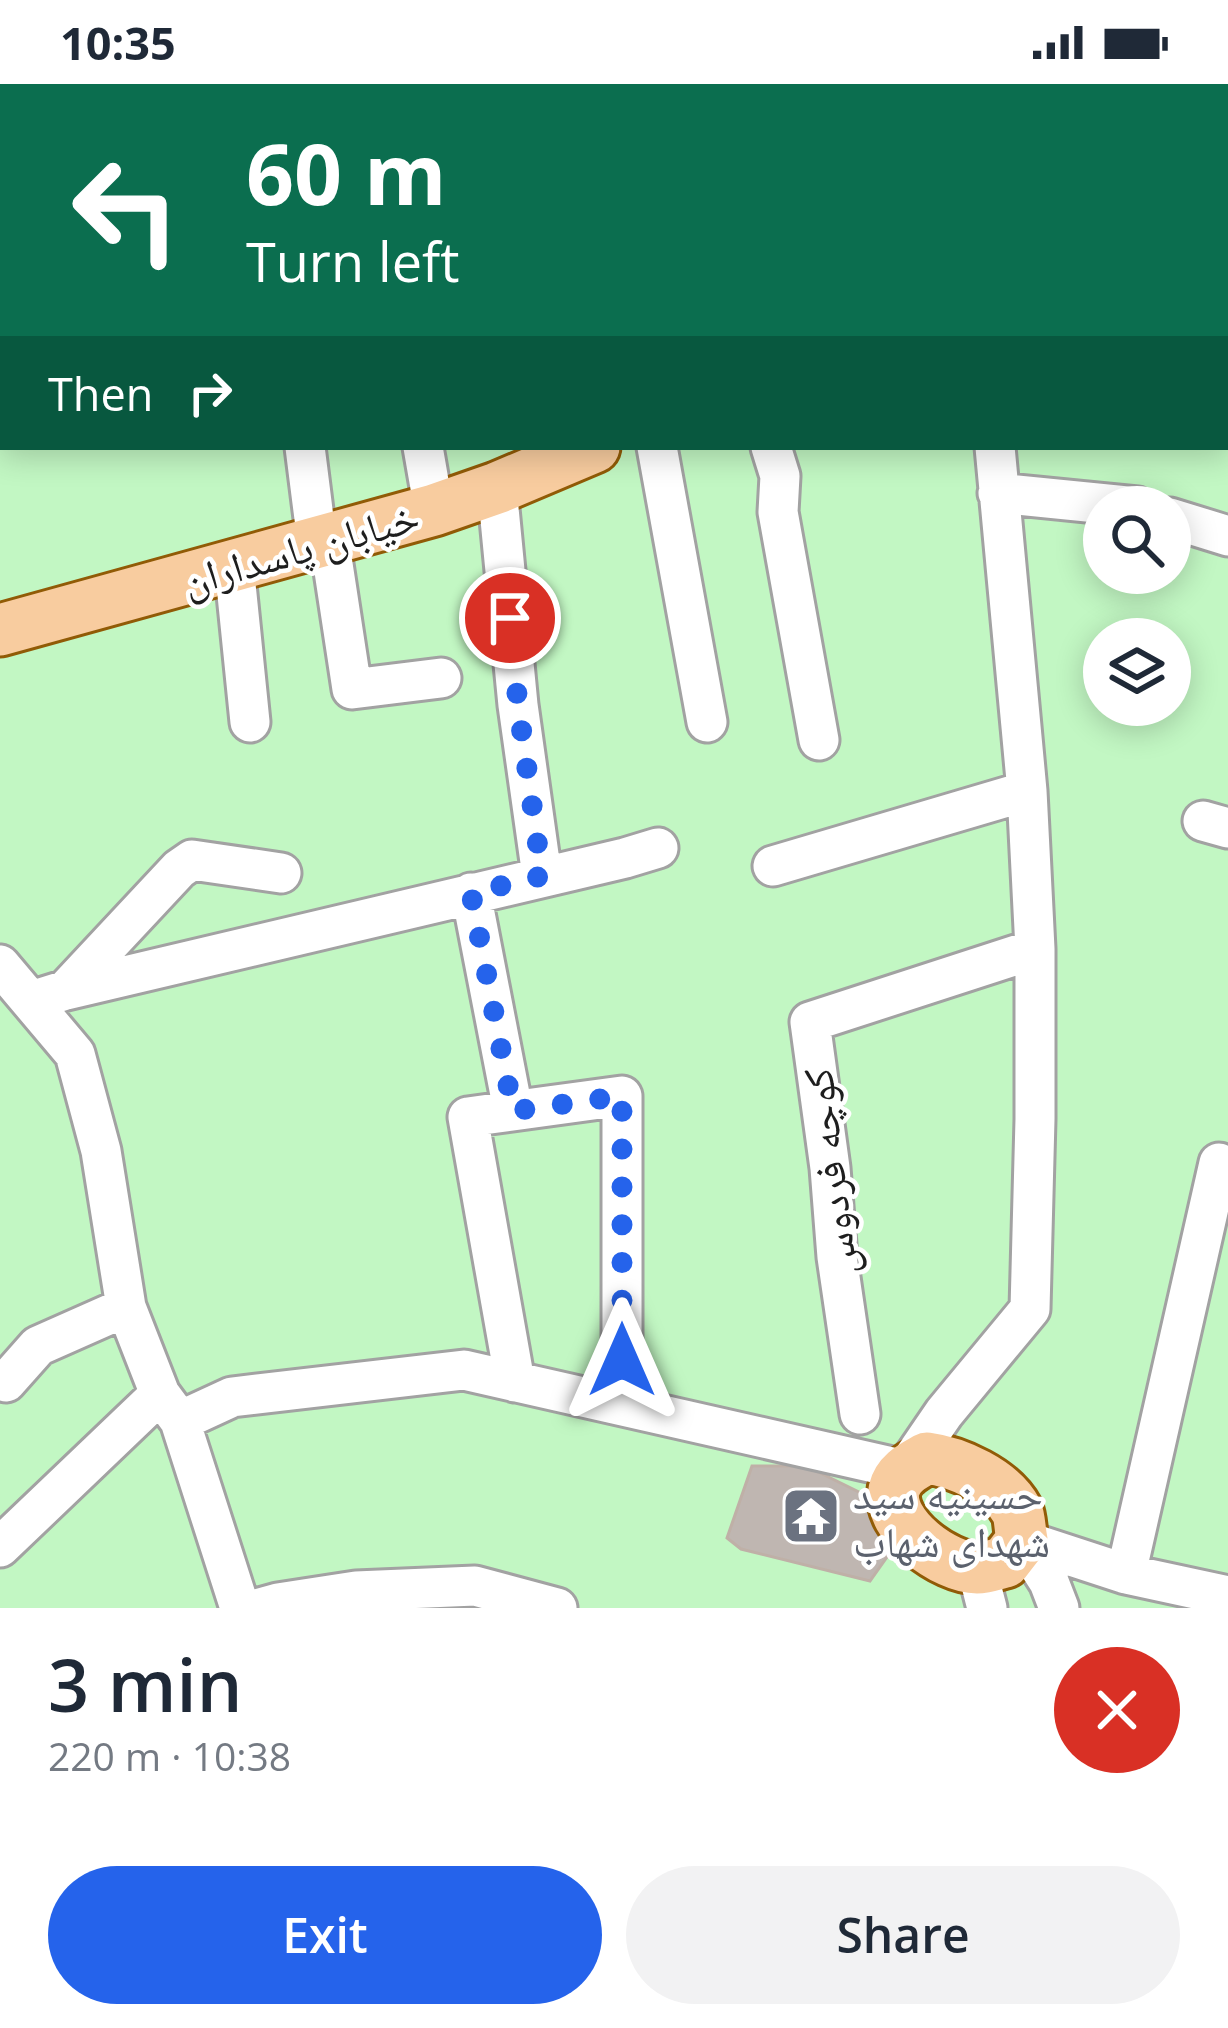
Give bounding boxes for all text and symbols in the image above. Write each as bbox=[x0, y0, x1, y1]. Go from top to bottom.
text: 10:35 bbox=[60, 12, 176, 73]
text: 60 m bbox=[246, 115, 446, 230]
icon: left bbox=[48, 132, 204, 288]
text: Turn left bbox=[246, 224, 459, 298]
icon: right bbox=[177, 360, 243, 426]
text: Then bbox=[48, 363, 153, 424]
street label: خیابان پاسداران bbox=[175, 486, 425, 608]
map controls bbox=[1083, 486, 1191, 726]
button: search bbox=[1083, 486, 1191, 594]
pin bbox=[459, 567, 561, 669]
icon: arrive bbox=[477, 585, 543, 651]
button: layers bbox=[1083, 618, 1191, 726]
street label: کوچه فردوس bbox=[787, 1065, 869, 1279]
position arrow bbox=[559, 1297, 685, 1423]
place label: حسینیه سید شهدای شهاب bbox=[853, 1464, 1050, 1569]
temple icon: حسینیه سید شهدای شهاب bbox=[780, 1485, 842, 1547]
text: 3 min bbox=[48, 1635, 242, 1733]
button: close bbox=[1054, 1647, 1180, 1773]
text: 220 m · 10:38 bbox=[48, 1729, 291, 1782]
button: Exit bbox=[48, 1866, 602, 2004]
button: Share bbox=[626, 1866, 1180, 2004]

